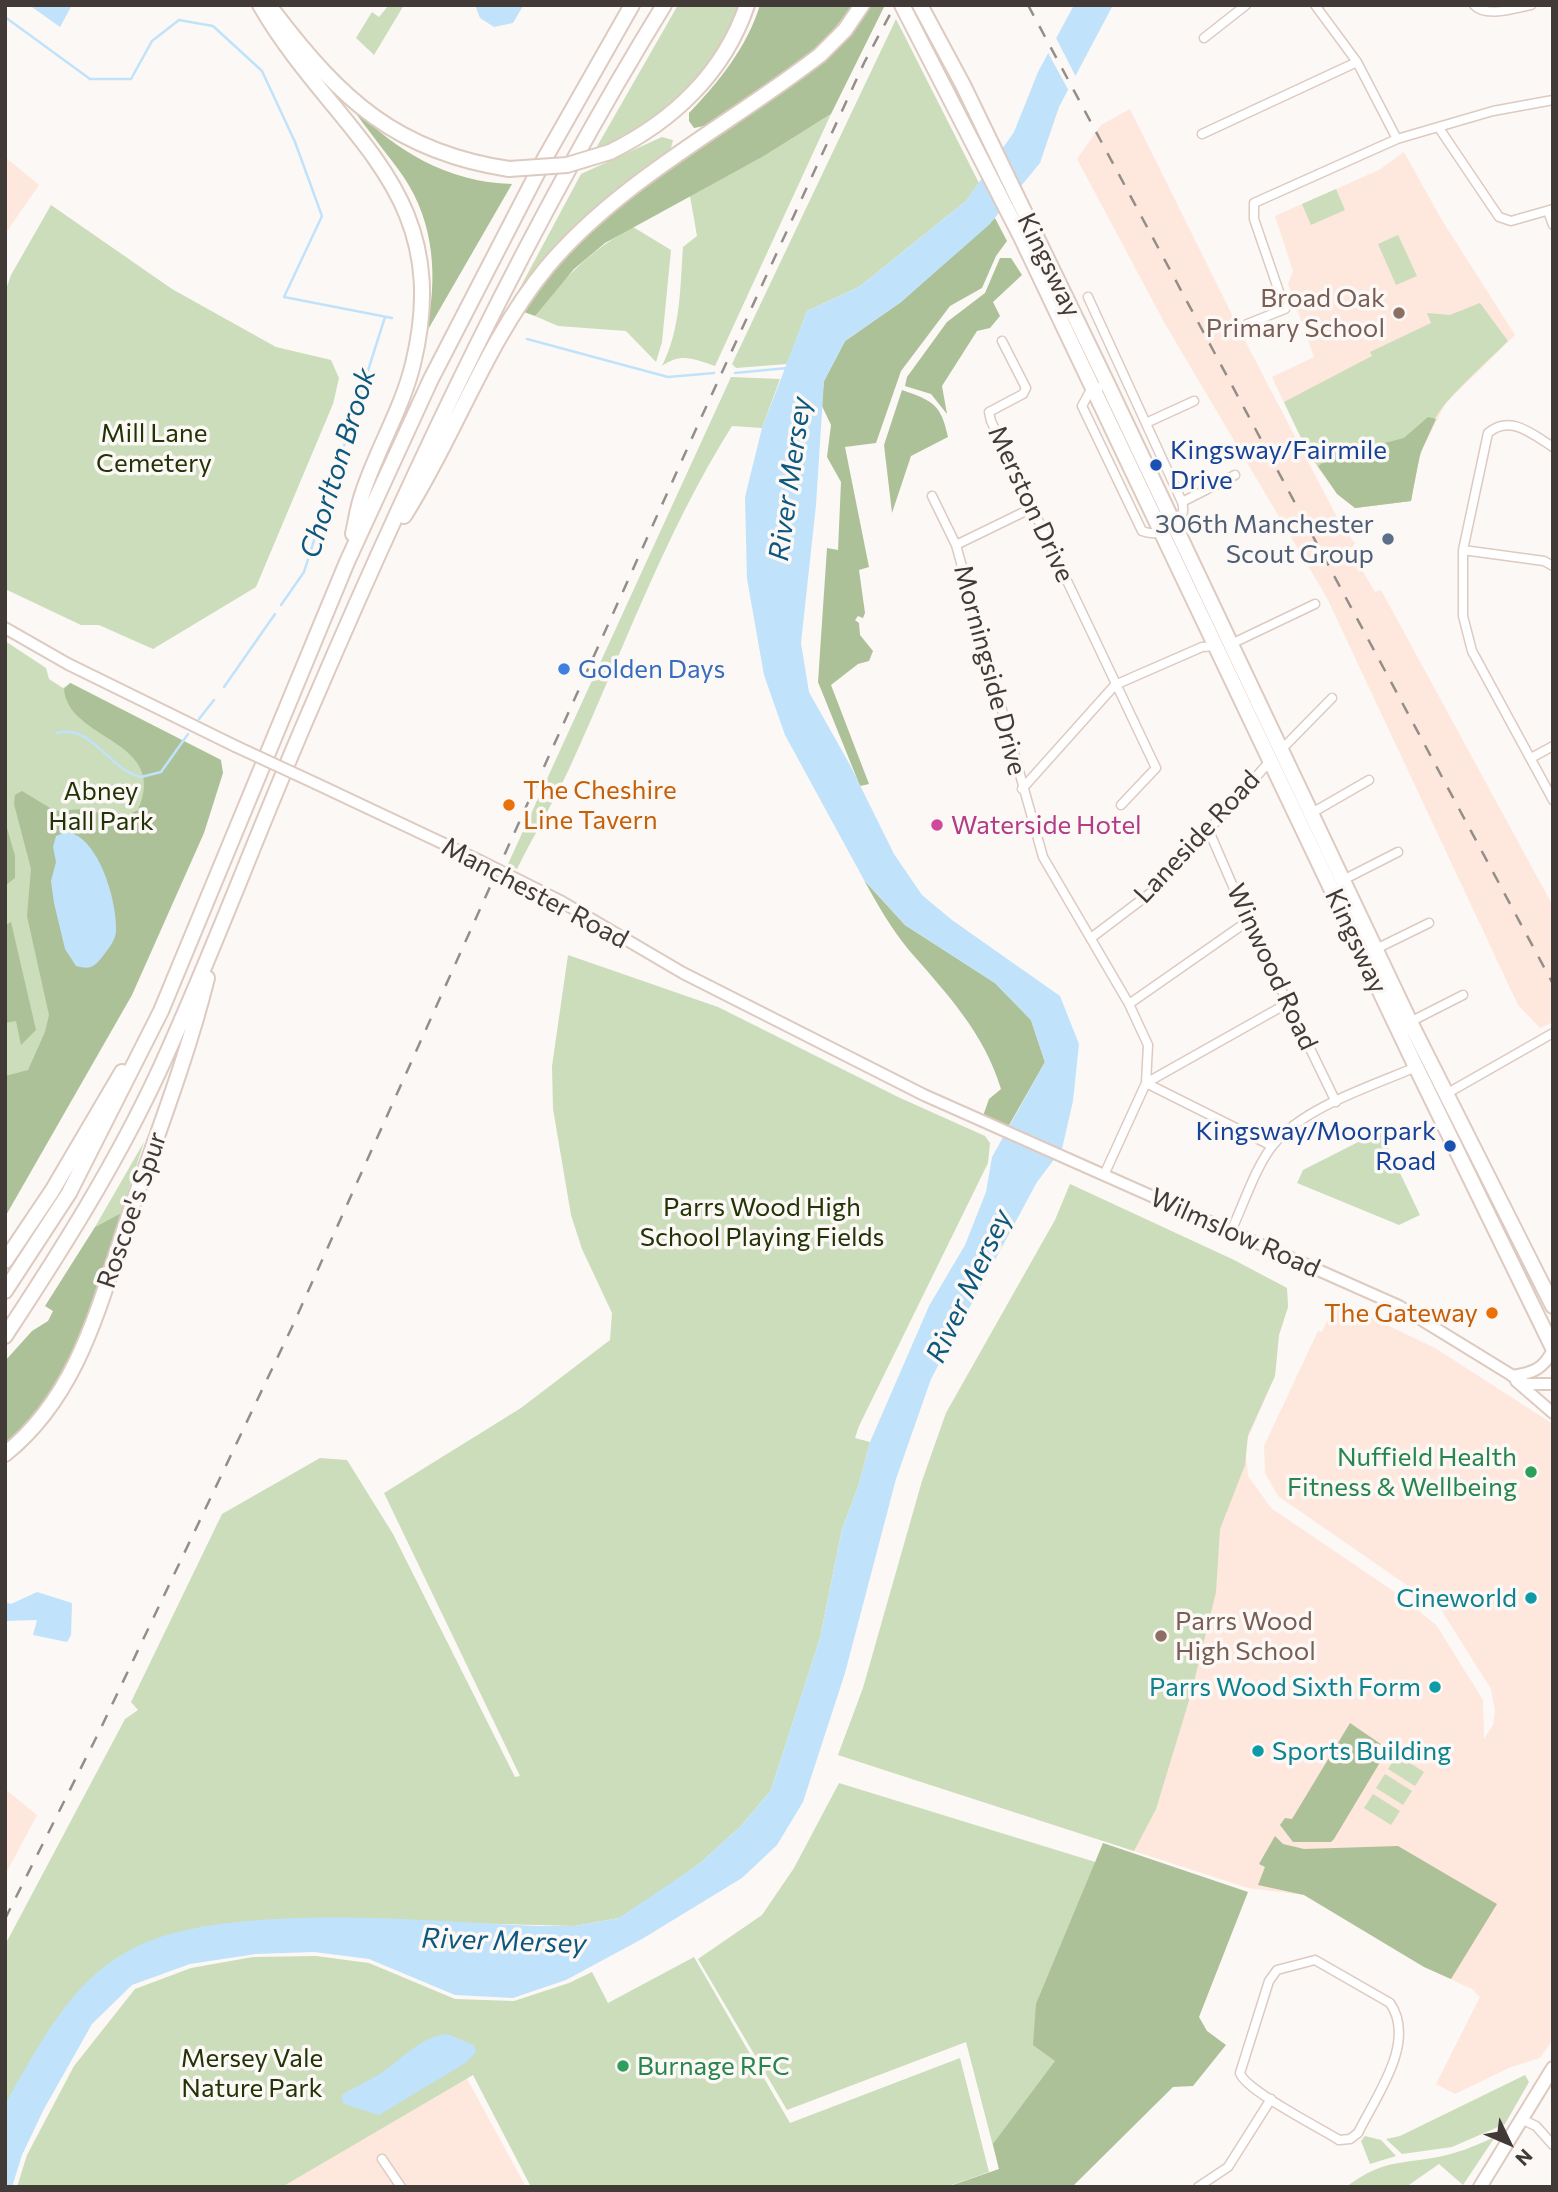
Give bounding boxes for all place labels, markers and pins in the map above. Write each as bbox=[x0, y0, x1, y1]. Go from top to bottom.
place label: Broad Oak Primary School bbox=[1206, 282, 1385, 344]
marker: Broad Oak Primary School bbox=[1391, 305, 1407, 321]
place label: Kingsway/Fairmile Drive bbox=[1170, 434, 1387, 496]
marker: Kingsway/Fairmile Drive bbox=[1148, 457, 1164, 473]
place label: 306th Manchester Scout Group bbox=[1155, 508, 1374, 570]
marker: 306th Manchester Scout Group bbox=[1380, 531, 1396, 547]
place label: Golden Days bbox=[578, 653, 725, 685]
marker: Golden Days bbox=[556, 661, 572, 677]
place label: The Cheshire Line Tavern bbox=[523, 774, 677, 836]
marker: The Cheshire Line Tavern bbox=[501, 797, 517, 813]
place label: Waterside Hotel bbox=[951, 809, 1142, 841]
marker: Waterside Hotel bbox=[929, 817, 945, 833]
place label: Kingsway/Moorpark Road bbox=[1196, 1115, 1436, 1176]
marker: Kingsway/Moorpark Road bbox=[1442, 1138, 1458, 1154]
place label: The Gateway bbox=[1324, 1297, 1478, 1329]
marker: The Gateway bbox=[1484, 1305, 1500, 1321]
place label: Nuffield Health Fitness & Wellbeing bbox=[1287, 1441, 1517, 1502]
marker: Nuffield Health Fitness & Wellbeing bbox=[1523, 1464, 1539, 1480]
place label: Cineworld bbox=[1396, 1582, 1517, 1614]
marker: Cineworld bbox=[1523, 1590, 1539, 1606]
place label: Parrs Wood High School bbox=[1175, 1605, 1316, 1666]
marker: Parrs Wood High School bbox=[1153, 1628, 1169, 1644]
place label: Parrs Wood Sixth Form bbox=[1149, 1671, 1421, 1703]
marker: Parrs Wood Sixth Form bbox=[1427, 1679, 1443, 1695]
place label: Sports Building bbox=[1272, 1735, 1451, 1767]
marker: Sports Building bbox=[1250, 1743, 1266, 1759]
place label: Burnage RFC bbox=[637, 2050, 790, 2082]
marker: Burnage RFC bbox=[615, 2058, 631, 2074]

